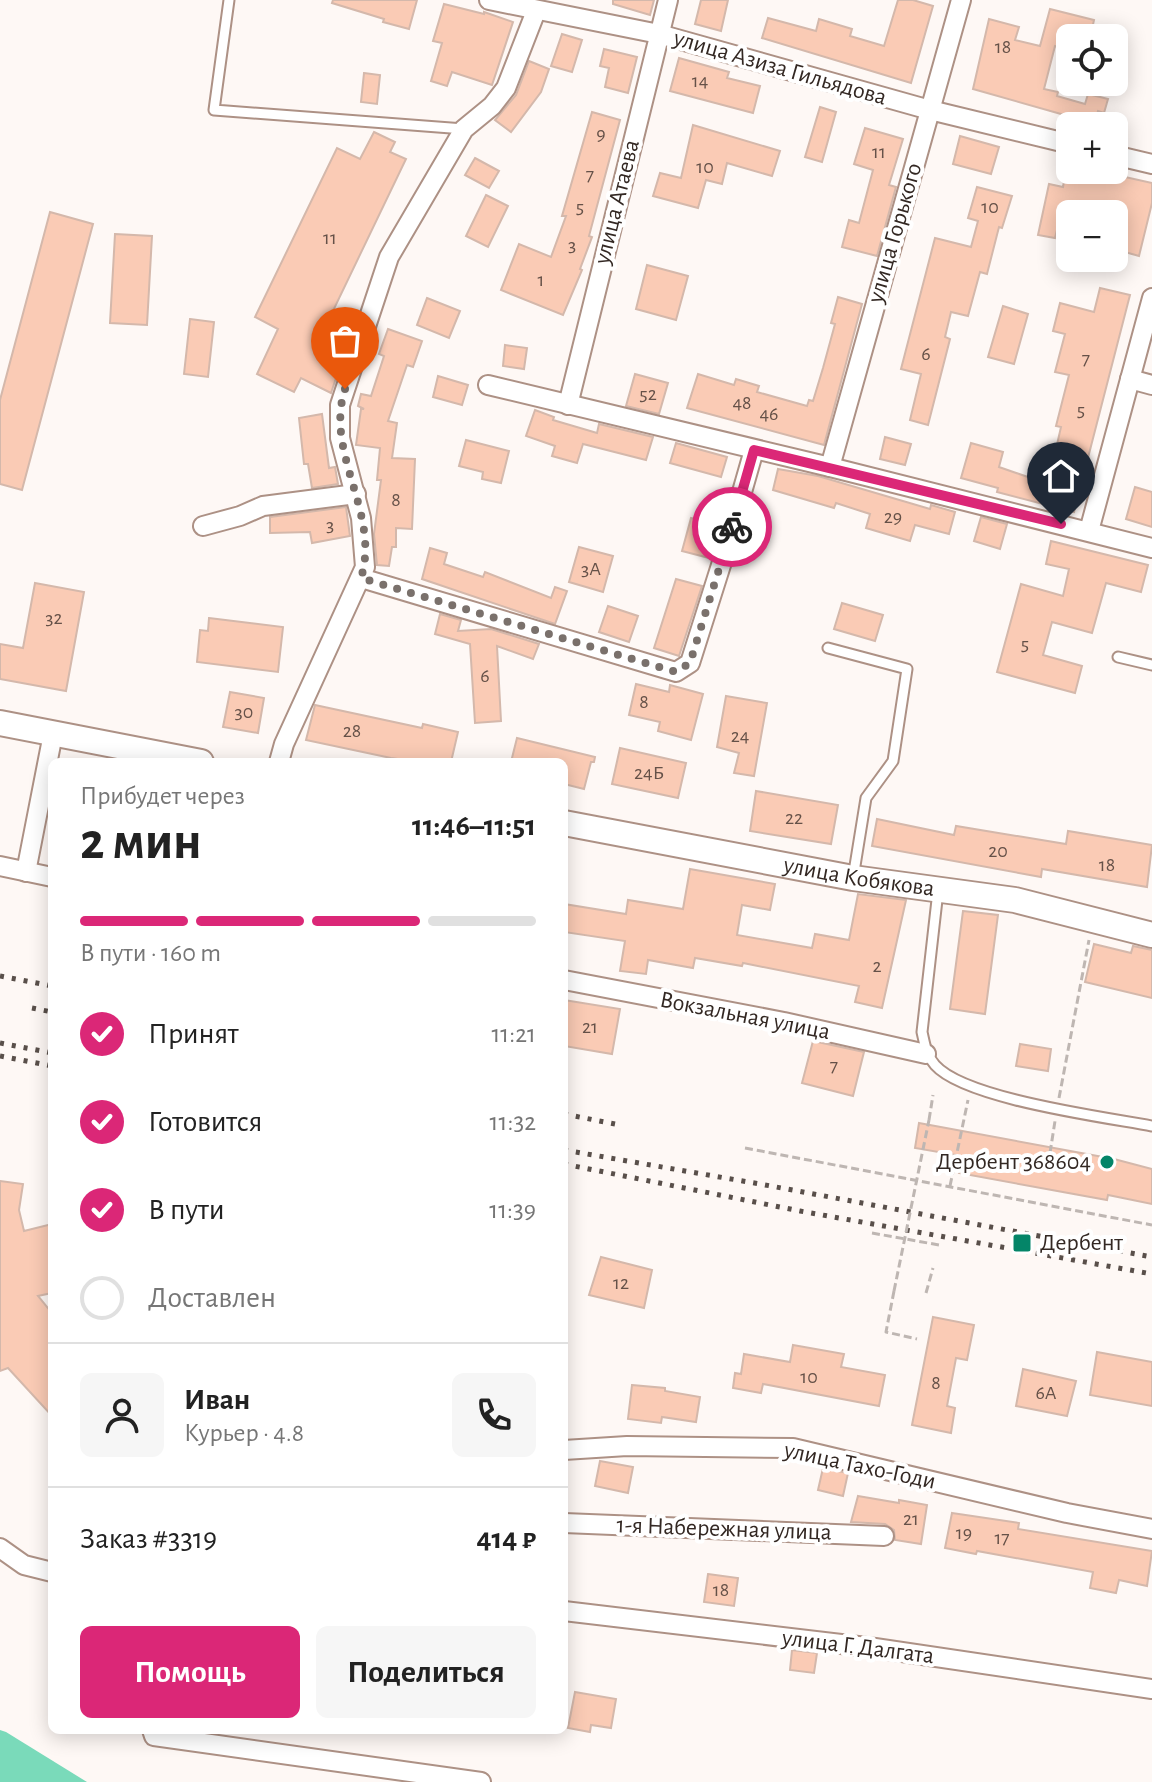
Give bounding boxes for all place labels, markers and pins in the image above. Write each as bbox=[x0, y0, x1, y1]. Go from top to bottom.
pin bbox=[311, 307, 379, 389]
pin bbox=[1027, 442, 1095, 524]
place label: Дербент 368604 bbox=[936, 1150, 1091, 1174]
marker: Дербент 368604 bbox=[1098, 1153, 1116, 1171]
place label: Дербент bbox=[1040, 1231, 1123, 1255]
marker: Дербент bbox=[1011, 1232, 1033, 1254]

